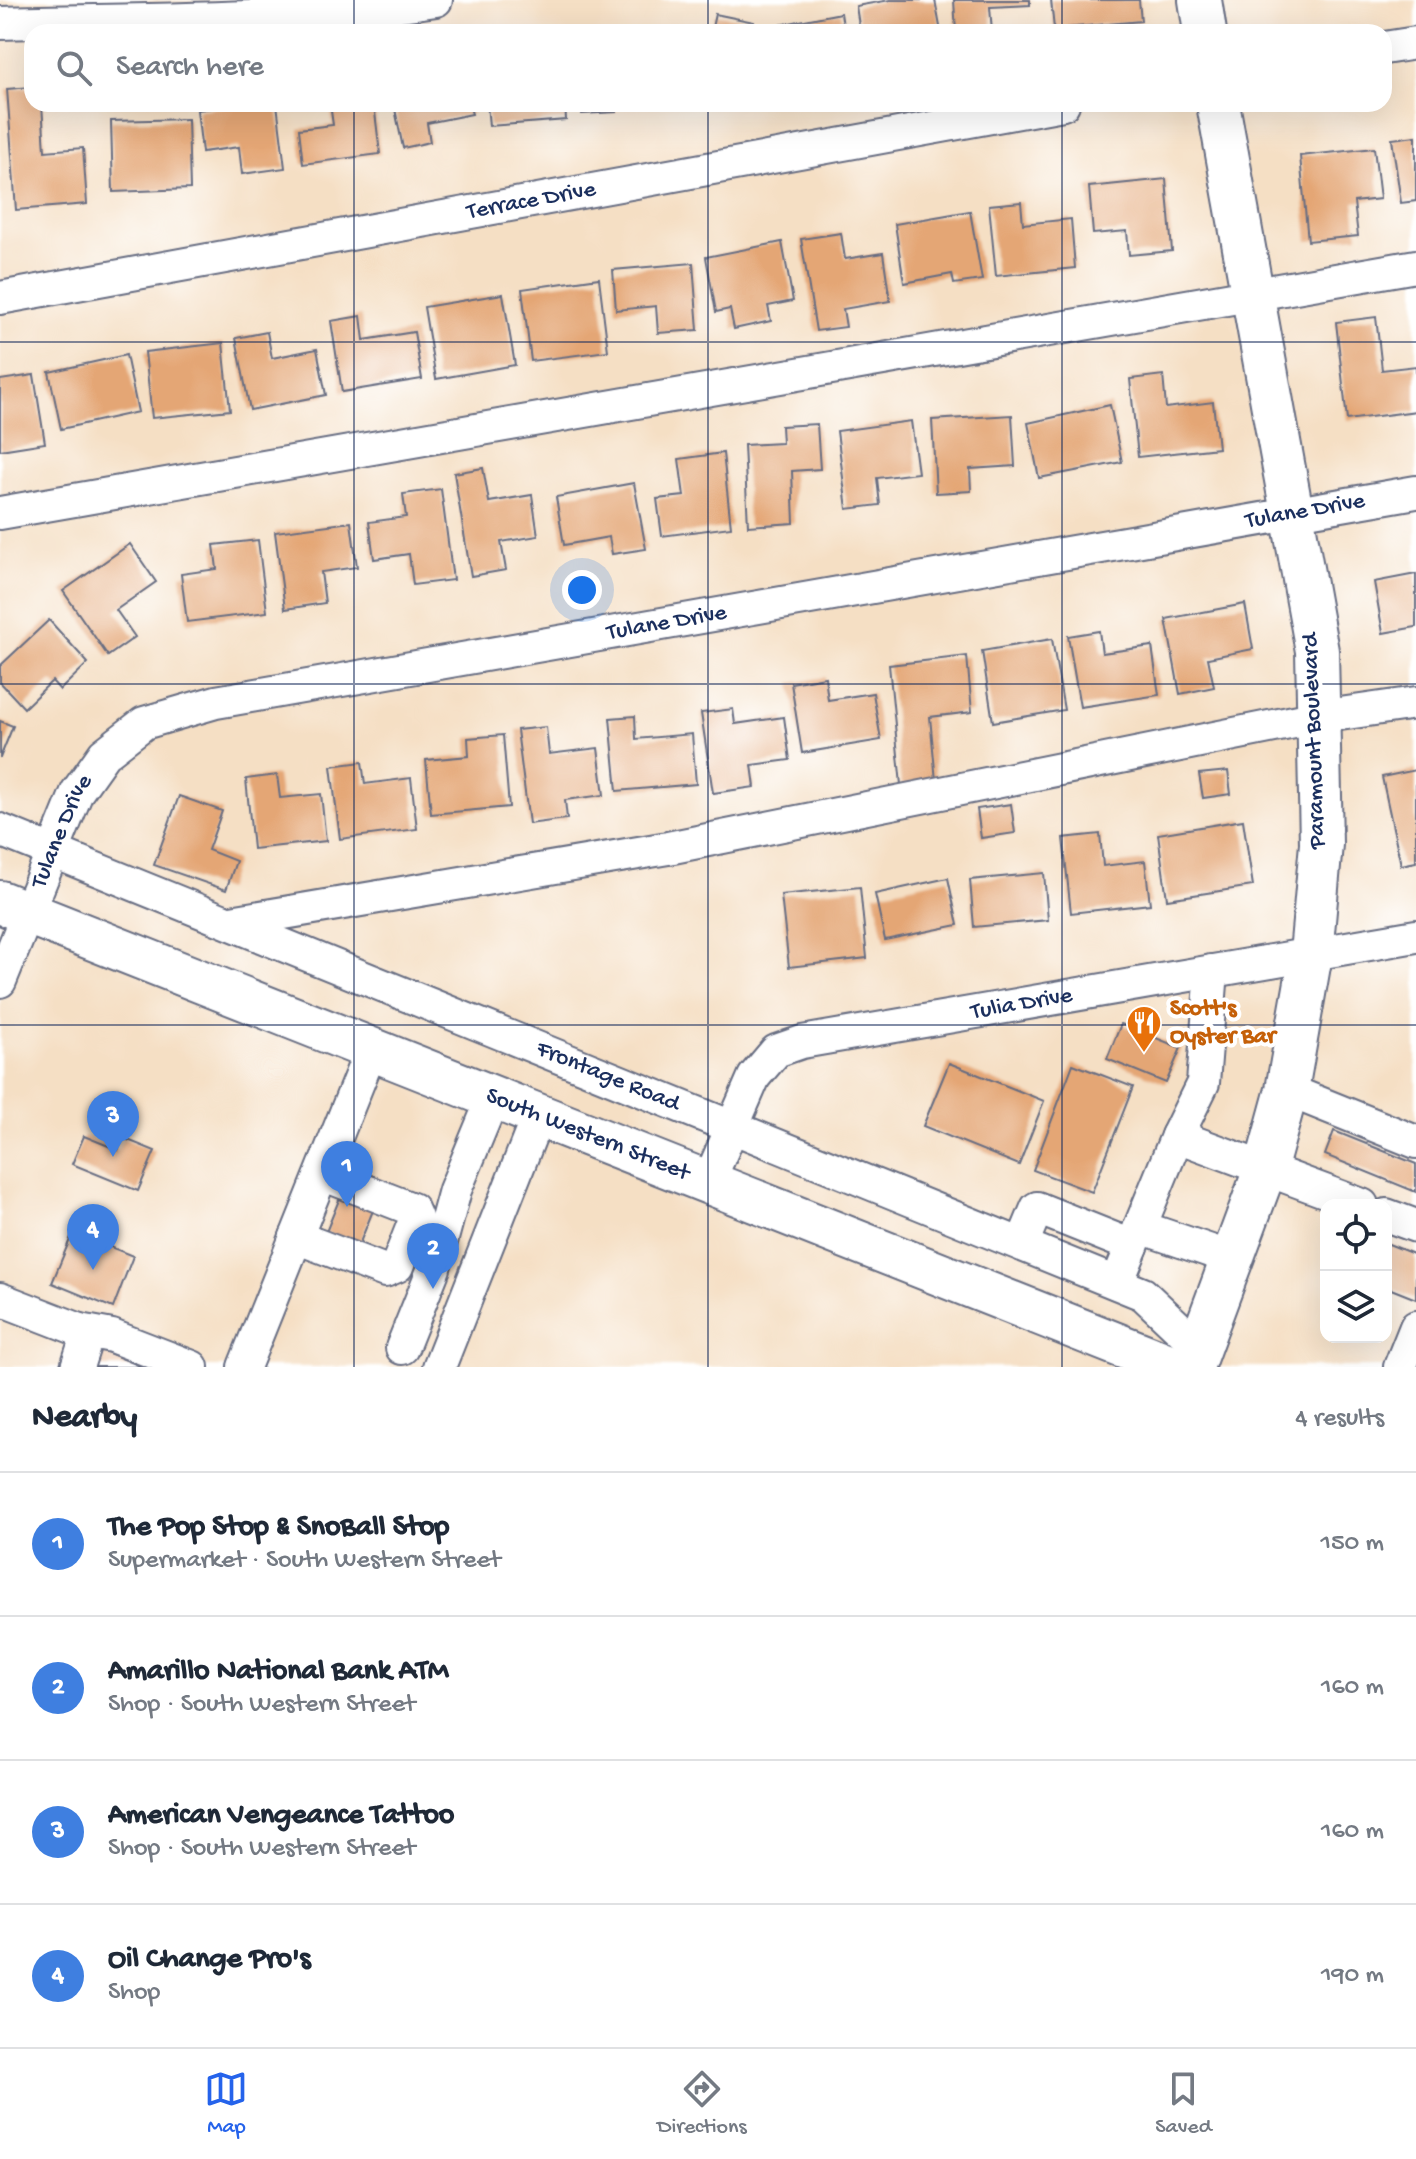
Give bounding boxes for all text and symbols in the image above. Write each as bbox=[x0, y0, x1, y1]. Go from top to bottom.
search box bbox=[24, 24, 1392, 112]
icon: search bbox=[52, 46, 96, 90]
text: Search here bbox=[116, 51, 264, 86]
street label: Terrace Drive bbox=[462, 175, 599, 227]
street label: Tulane Drive bbox=[1241, 487, 1368, 536]
your location bbox=[562, 570, 602, 610]
street label: Tulane Drive bbox=[603, 598, 730, 648]
street label: Paramount Boulevard bbox=[1297, 631, 1333, 851]
street label: Tulane Drive bbox=[24, 768, 100, 894]
street label: Tulia Drive bbox=[967, 981, 1075, 1027]
place label: Scott's Oyster Bar bbox=[1170, 995, 1278, 1052]
restaurant icon: Scott's Oyster Bar bbox=[1125, 1004, 1163, 1054]
street label: Frontage Road bbox=[531, 1034, 685, 1119]
street label: South Western Street bbox=[482, 1081, 696, 1189]
pin: 3 bbox=[87, 1091, 139, 1157]
pin: 1 bbox=[321, 1141, 373, 1207]
map controls bbox=[1320, 1199, 1392, 1343]
button: locate bbox=[1320, 1199, 1392, 1271]
pin: 4 bbox=[67, 1204, 119, 1270]
pin: 2 bbox=[407, 1223, 459, 1289]
button: layers bbox=[1320, 1271, 1392, 1343]
text: Nearby bbox=[32, 1399, 137, 1439]
text: 4 results bbox=[1295, 1404, 1384, 1435]
text: The Pop Stop & SnoBall Stop bbox=[108, 1511, 449, 1546]
text: 1 bbox=[53, 1529, 63, 1560]
text: 150 m bbox=[1320, 1529, 1384, 1560]
text: Supermarket · South Western Street bbox=[108, 1546, 501, 1577]
text: Amarillo National Bank ATM bbox=[108, 1655, 449, 1690]
text: 2 bbox=[52, 1673, 64, 1704]
text: 160 m bbox=[1321, 1673, 1384, 1704]
text: Shop · South Western Street bbox=[108, 1690, 415, 1721]
text: American Vengeance Tattoo bbox=[108, 1799, 454, 1834]
text: 3 bbox=[51, 1817, 65, 1848]
text: 160 m bbox=[1321, 1817, 1384, 1848]
text: Shop · South Western Street bbox=[108, 1834, 415, 1865]
text: Oil Change Pro's bbox=[108, 1943, 311, 1978]
text: 4 bbox=[52, 1961, 64, 1992]
text: 190 m bbox=[1321, 1961, 1384, 1992]
text: Shop bbox=[108, 1978, 160, 2009]
tab: Map bbox=[204, 2067, 248, 2141]
tab: Directions bbox=[657, 2067, 747, 2141]
tab: Saved bbox=[1155, 2067, 1212, 2141]

